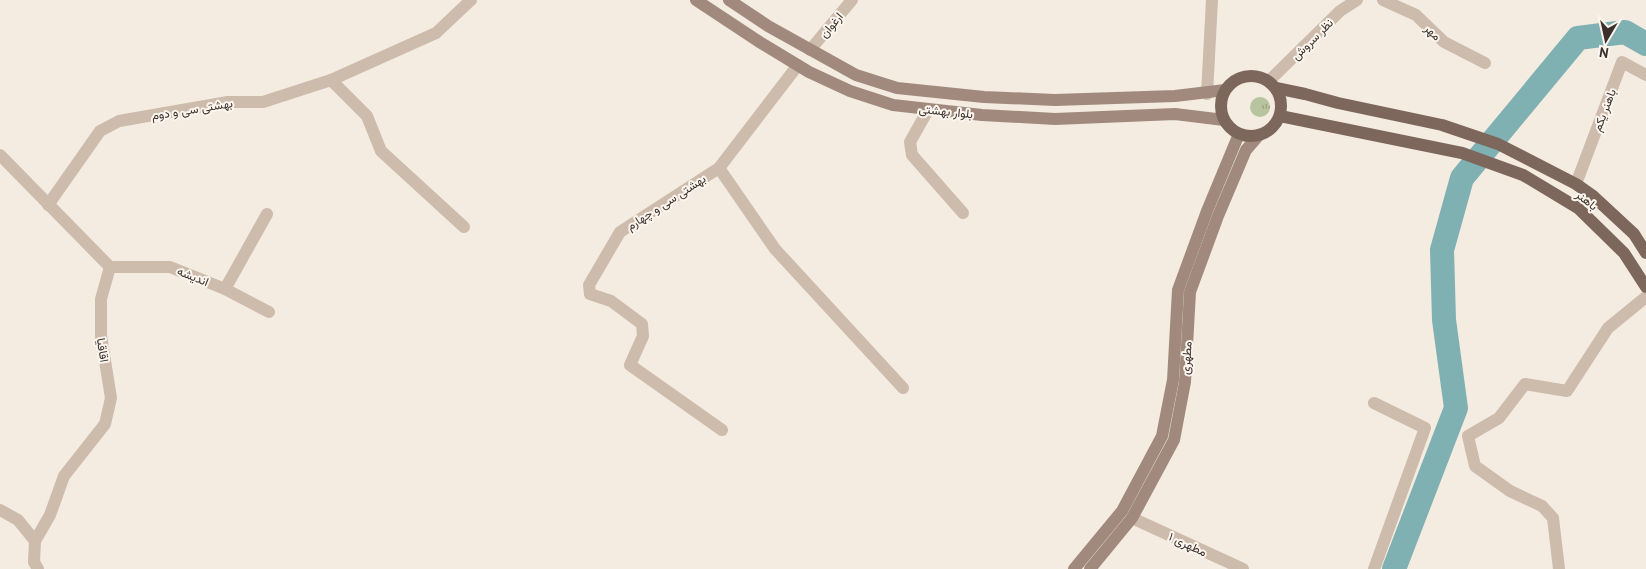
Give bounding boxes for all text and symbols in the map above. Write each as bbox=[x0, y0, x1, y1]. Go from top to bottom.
street label: ارغوان bbox=[816, 9, 847, 41]
street label: نظر سروش bbox=[1288, 15, 1337, 64]
north arrow bbox=[1581, 15, 1631, 65]
street label: مهر bbox=[1420, 20, 1444, 44]
text: N bbox=[1598, 43, 1610, 62]
street label: باهنر یکم bbox=[1589, 87, 1620, 134]
street label: بهشتی سی و دوم bbox=[150, 95, 234, 124]
street label: بلوار بهشتی bbox=[918, 101, 974, 122]
street label: بهشتی سی و چهارم bbox=[624, 171, 709, 234]
street label: باهنر bbox=[1572, 186, 1601, 214]
street label: اندیشه bbox=[175, 263, 211, 289]
street label: اقاقیا bbox=[94, 337, 112, 363]
street label: مطهری bbox=[1177, 341, 1196, 375]
street label: مطهری ۱ bbox=[1166, 529, 1209, 560]

